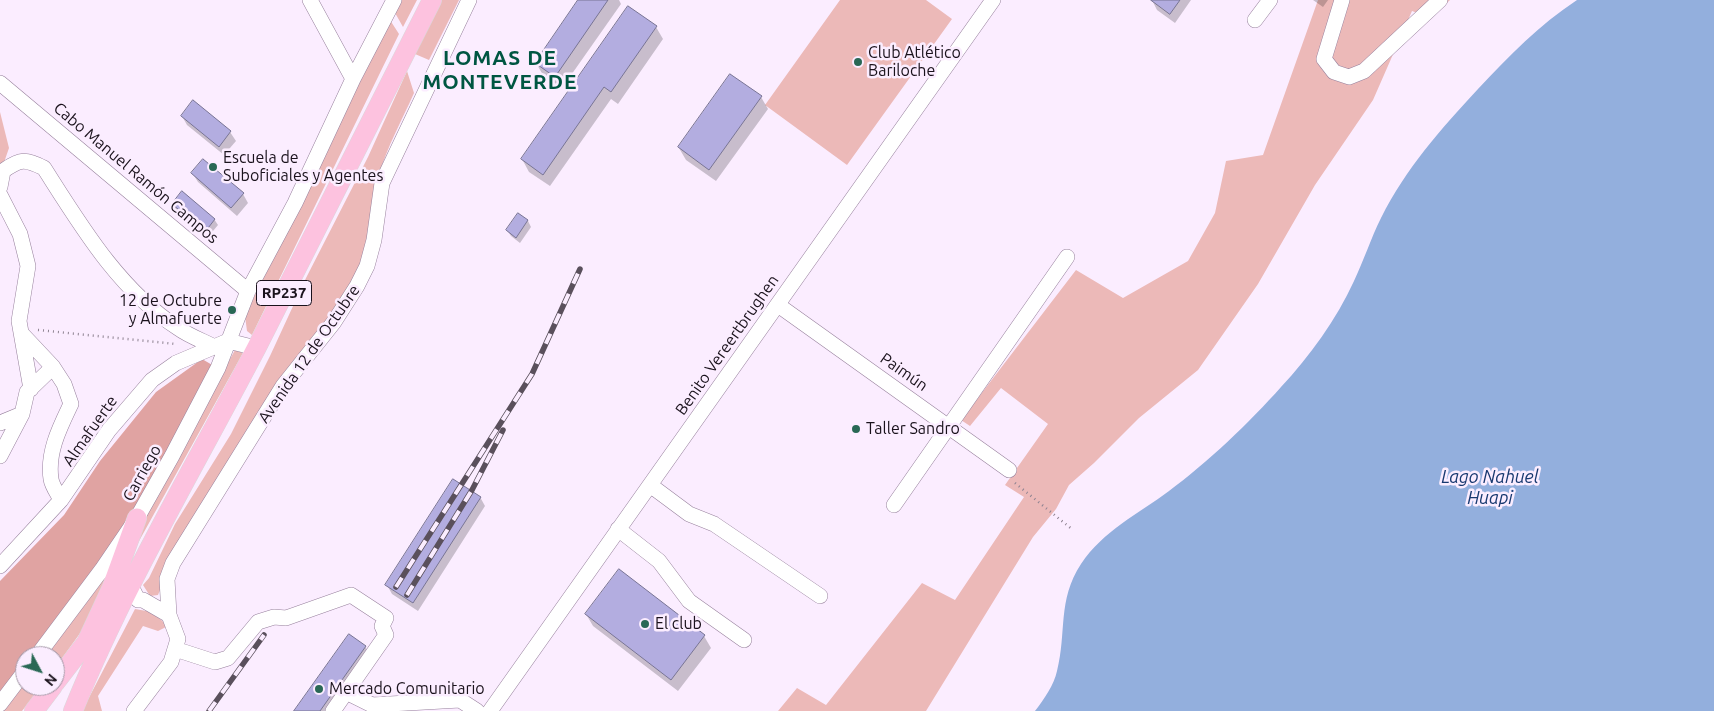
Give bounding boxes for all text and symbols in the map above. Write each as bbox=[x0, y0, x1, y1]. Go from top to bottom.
place label: Club Atlético Bariloche bbox=[868, 43, 961, 81]
district label: LOMAS DE MONTEVERDE bbox=[421, 45, 579, 95]
marker: Club Atlético Bariloche bbox=[852, 56, 864, 68]
street label: Cabo Manuel Ramón Campos bbox=[50, 98, 222, 248]
place label: Escuela de Suboficiales y Agentes bbox=[223, 148, 383, 186]
marker: Escuela de Suboficiales y Agentes bbox=[207, 161, 219, 173]
street label: Benito Vereertbrughen bbox=[671, 271, 783, 419]
road number: RP237 bbox=[256, 280, 312, 306]
street label: Avenida 12 de Octubre bbox=[254, 281, 364, 427]
place label: 12 de Octubre y Almafuerte bbox=[119, 291, 222, 329]
marker: 12 de Octubre y Almafuerte bbox=[226, 304, 238, 316]
street label: Paimún bbox=[877, 349, 931, 395]
street label: Almafuerte bbox=[59, 392, 121, 470]
place label: Taller Sandro bbox=[866, 419, 960, 439]
marker: Taller Sandro bbox=[850, 423, 862, 435]
street label: Carriego bbox=[119, 441, 165, 505]
water label: Lago Nahuel Huapi bbox=[1441, 466, 1539, 508]
place label: El club bbox=[655, 614, 702, 634]
marker: El club bbox=[639, 618, 651, 630]
north arrow bbox=[15, 646, 65, 696]
text: N bbox=[41, 671, 60, 689]
place label: Mercado Comunitario bbox=[329, 679, 485, 699]
marker: Mercado Comunitario bbox=[313, 683, 325, 695]

